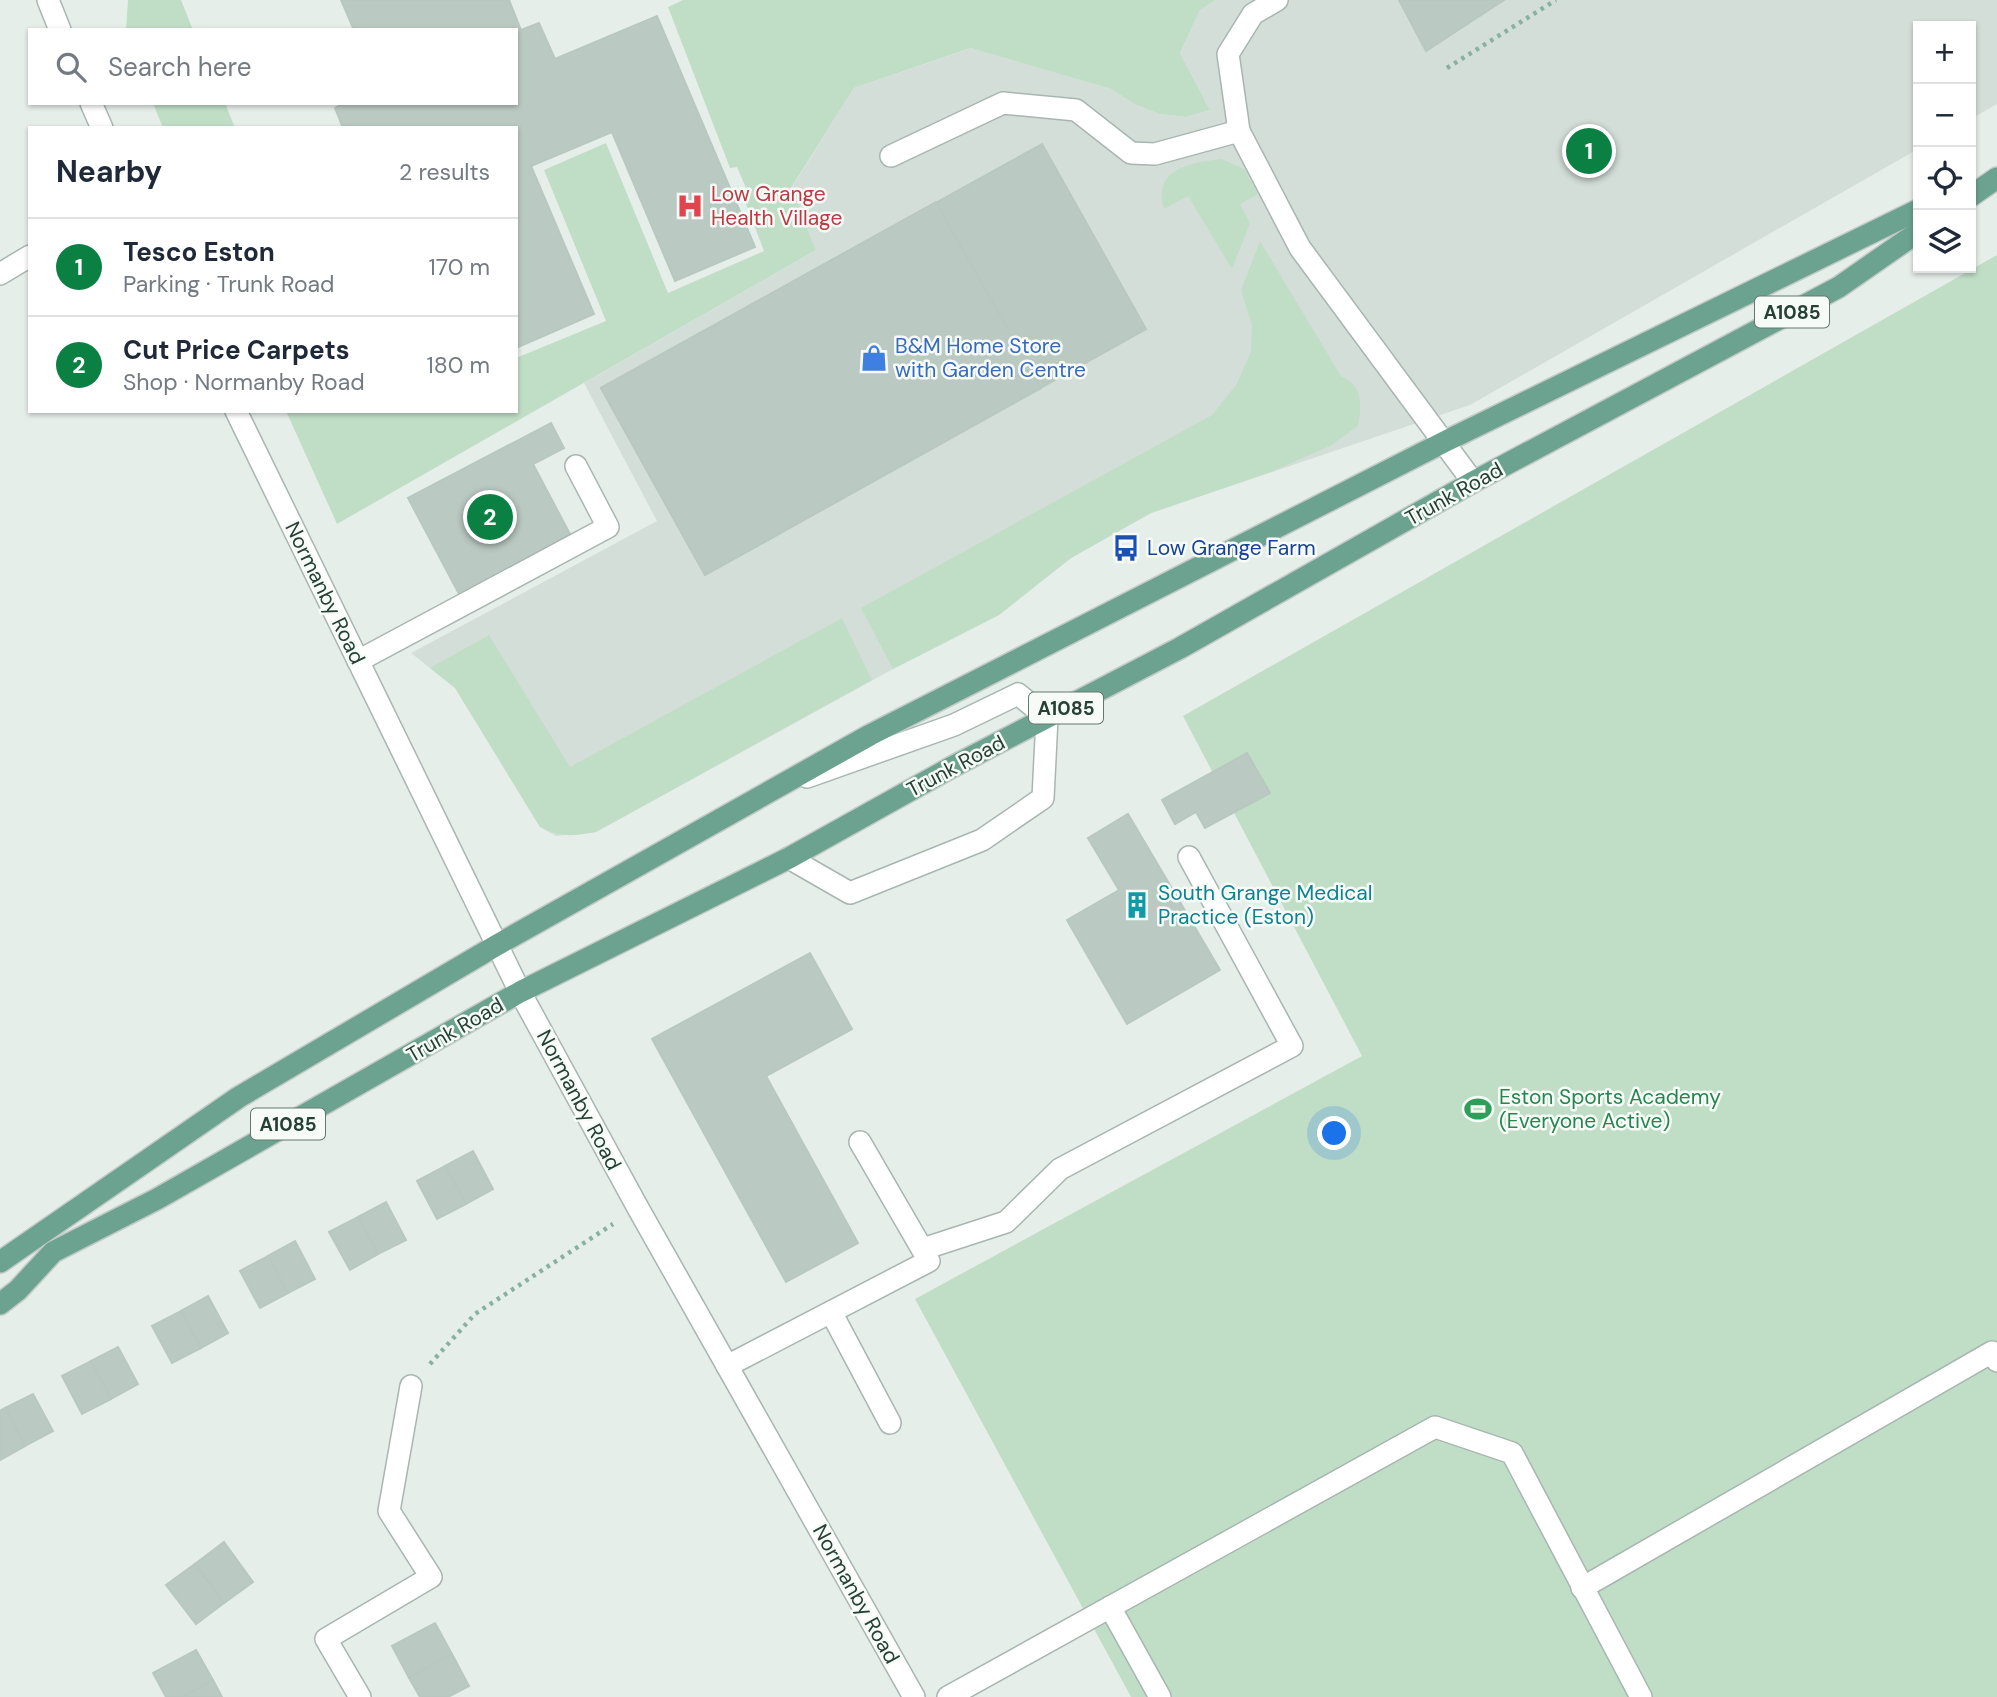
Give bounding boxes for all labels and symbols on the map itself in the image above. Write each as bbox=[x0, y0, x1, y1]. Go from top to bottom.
pin: 1 bbox=[1566, 125, 1612, 177]
place label: Low Grange Health Village bbox=[711, 180, 842, 232]
hospital icon: Low Grange Health Village bbox=[675, 191, 705, 221]
road number: A1085 bbox=[1755, 296, 1829, 328]
place label: B&M Home Store with Garden Centre bbox=[895, 332, 1086, 384]
shop icon: B&M Home Store with Garden Centre bbox=[859, 343, 889, 373]
street label: Trunk Road bbox=[1400, 456, 1508, 532]
pin: 2 bbox=[467, 491, 513, 543]
street label: Normanby Road bbox=[278, 517, 372, 669]
bus stop icon: Low Grange Farm bbox=[1111, 533, 1141, 563]
place label: Low Grange Farm bbox=[1147, 534, 1316, 562]
road number: A1085 bbox=[1029, 692, 1103, 723]
street label: Trunk Road bbox=[902, 728, 1010, 804]
place label: South Grange Medical Practice (Eston) bbox=[1158, 879, 1372, 931]
building icon: South Grange Medical Practice (Eston) bbox=[1122, 890, 1152, 920]
street label: Trunk Road bbox=[401, 991, 509, 1069]
street label: Normanby Road bbox=[530, 1025, 628, 1175]
place label: Eston Sports Academy (Everyone Active) bbox=[1499, 1083, 1721, 1135]
sports icon: Eston Sports Academy (Everyone Active) bbox=[1463, 1094, 1493, 1124]
road number: A1085 bbox=[251, 1108, 325, 1140]
your location bbox=[1317, 1116, 1351, 1150]
street label: Normanby Road bbox=[806, 1519, 906, 1669]

